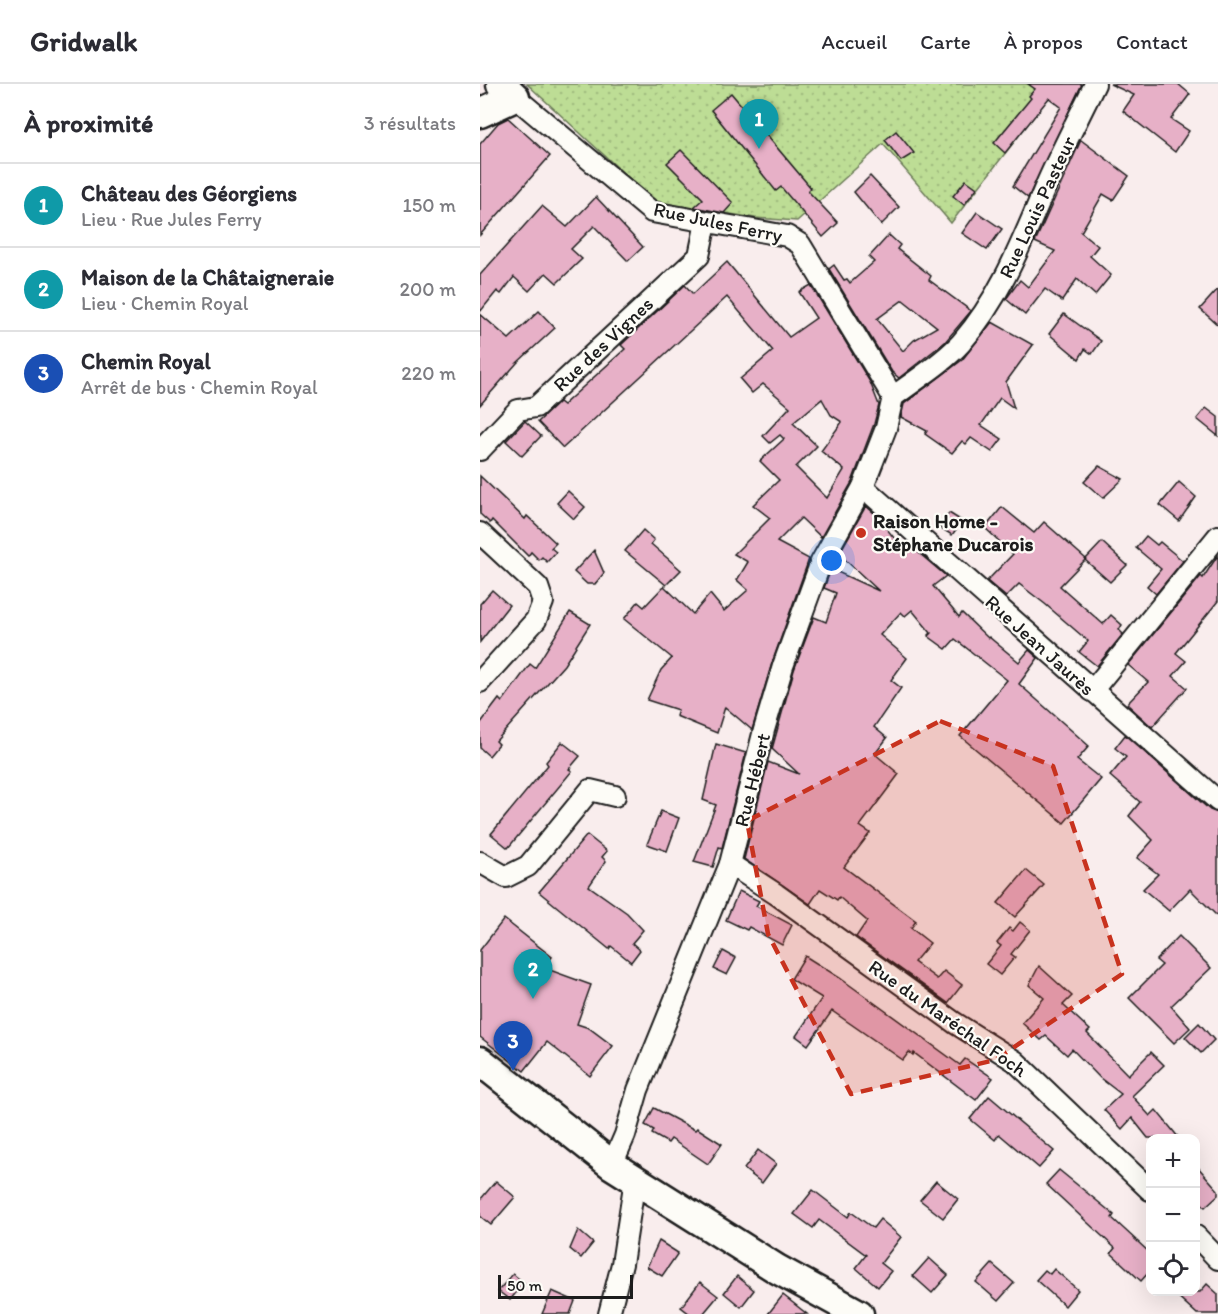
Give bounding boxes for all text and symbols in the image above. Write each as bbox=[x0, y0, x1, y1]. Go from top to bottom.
text: Gridwalk bbox=[30, 24, 138, 58]
text: Accueil bbox=[822, 29, 887, 54]
text: Carte bbox=[920, 29, 971, 54]
text: À propos bbox=[1004, 29, 1083, 54]
text: Contact bbox=[1116, 29, 1188, 54]
pin: 1 bbox=[740, 100, 778, 149]
text: À proximité bbox=[24, 107, 153, 139]
text: 3 résultats bbox=[364, 111, 456, 135]
street label: Rue Louis Pasteur bbox=[994, 132, 1080, 282]
text: Château des Géorgiens bbox=[81, 180, 297, 207]
text: 1 bbox=[39, 193, 48, 217]
text: 150 m bbox=[403, 193, 456, 217]
street label: Rue Jules Ferry bbox=[651, 197, 785, 247]
text: Lieu · Rue Jules Ferry bbox=[81, 207, 262, 231]
text: Maison de la Châtaigneraie bbox=[81, 264, 334, 291]
text: 2 bbox=[38, 277, 49, 301]
text: 200 m bbox=[400, 277, 456, 301]
text: Lieu · Chemin Royal bbox=[81, 291, 248, 315]
street label: Rue des Vignes bbox=[548, 291, 658, 396]
text: Chemin Royal bbox=[81, 348, 211, 375]
text: 3 bbox=[38, 361, 49, 385]
text: 220 m bbox=[401, 361, 456, 385]
text: Arrêt de bus · Chemin Royal bbox=[81, 375, 318, 399]
place label: Raison Home - Stéphane Ducarois bbox=[873, 509, 1034, 557]
marker: Raison Home - Stéphane Ducarois bbox=[854, 526, 868, 540]
your location bbox=[817, 546, 846, 575]
street label: Rue Jean Jaurès bbox=[980, 590, 1100, 700]
street label: Rue Hébert bbox=[729, 731, 775, 829]
pin: 2 bbox=[514, 950, 552, 999]
street label: Rue du Maréchal Foch bbox=[864, 954, 1032, 1082]
pin: 3 bbox=[494, 1022, 532, 1071]
map controls bbox=[1146, 1134, 1200, 1296]
button: + bbox=[1146, 1134, 1200, 1188]
button: − bbox=[1146, 1188, 1200, 1242]
button: locate bbox=[1146, 1242, 1200, 1296]
scale bar bbox=[498, 1272, 633, 1300]
text: 50 m bbox=[507, 1276, 542, 1295]

